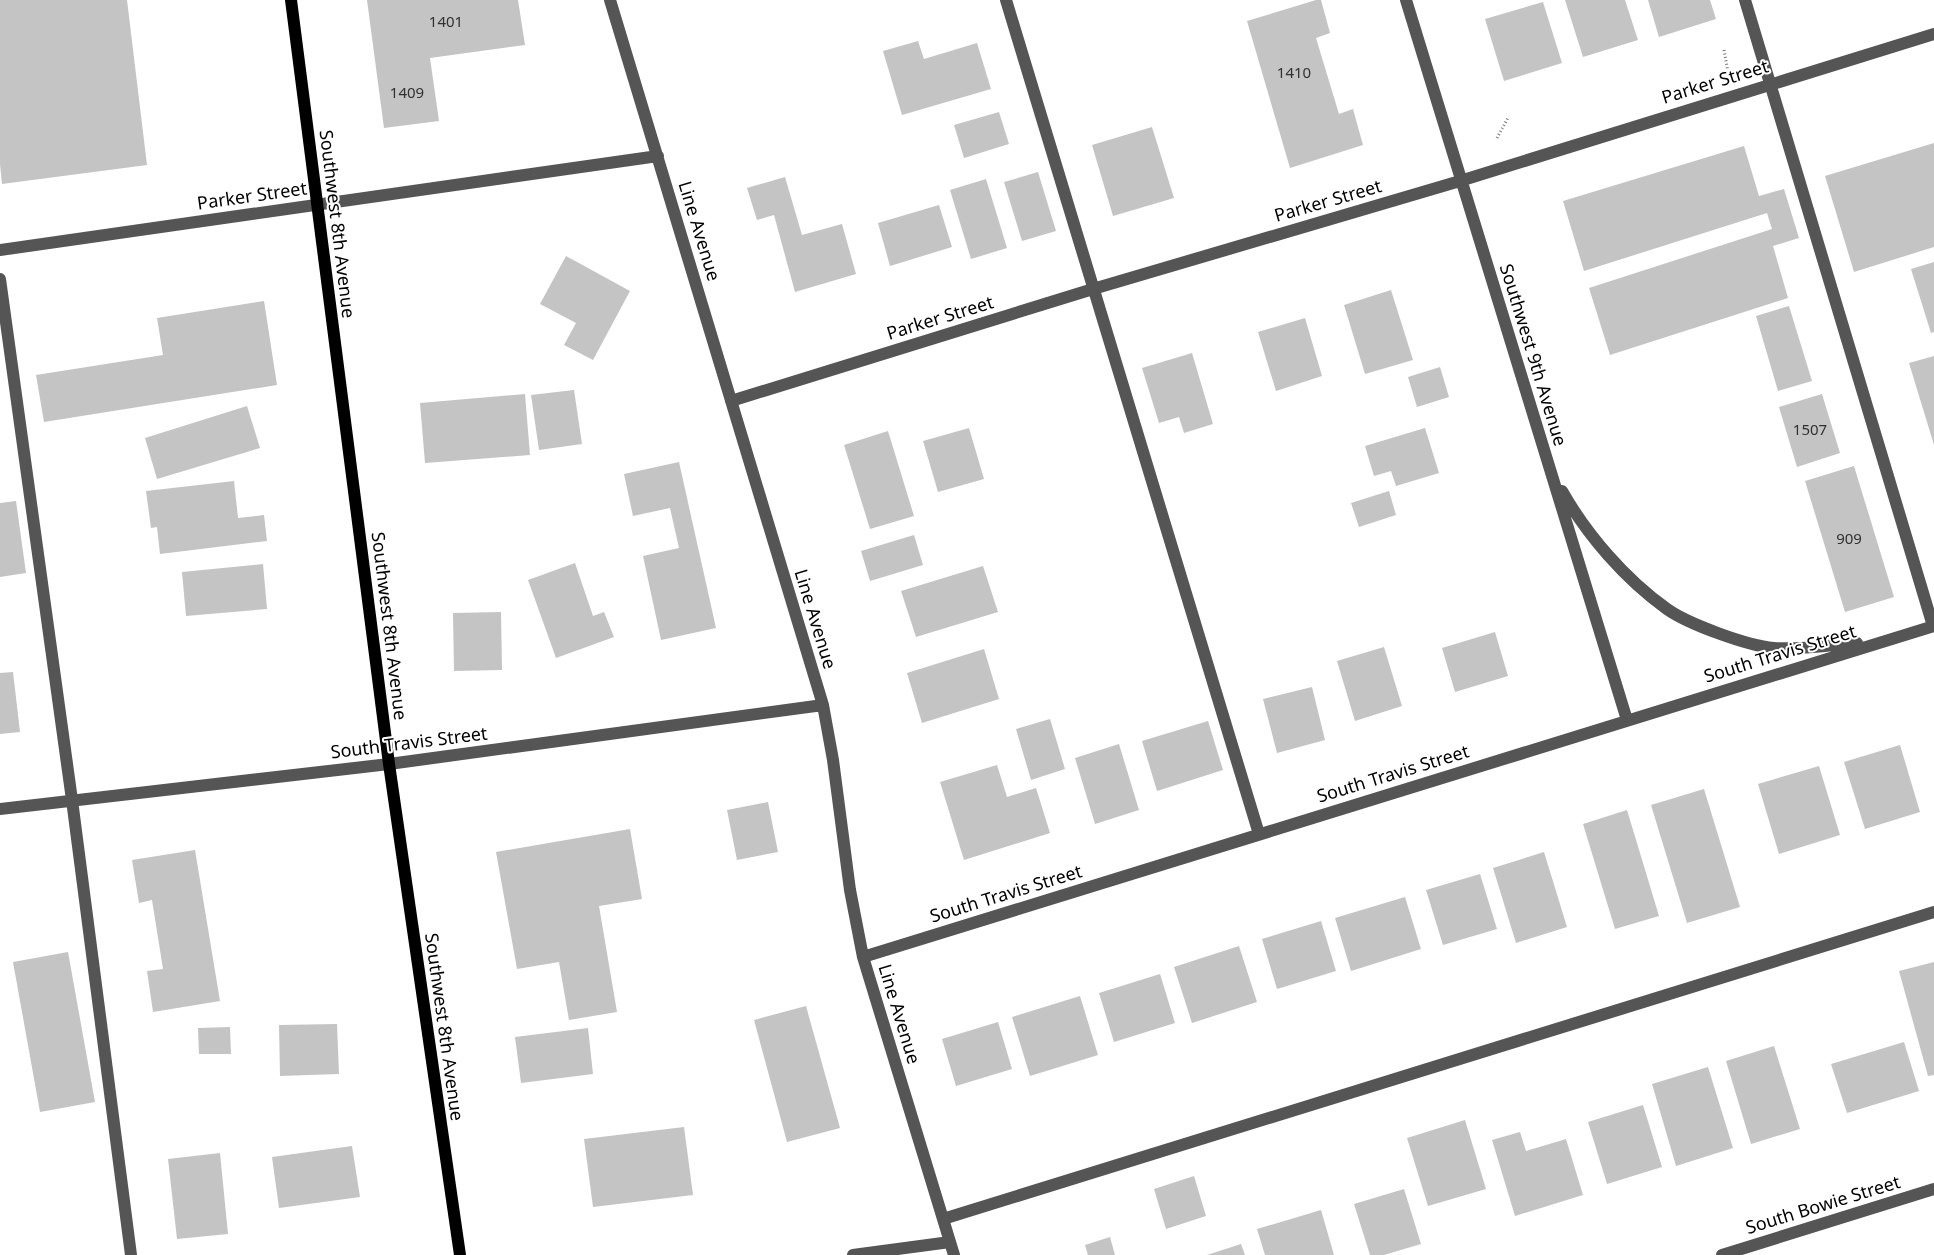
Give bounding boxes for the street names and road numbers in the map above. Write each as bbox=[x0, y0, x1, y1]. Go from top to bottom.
street label: Parker Street bbox=[1658, 53, 1772, 109]
street label: Southwest 8th Avenue bbox=[315, 128, 361, 319]
street label: Parker Street bbox=[1271, 173, 1385, 227]
street label: Parker Street bbox=[195, 175, 309, 215]
street label: Line Avenue bbox=[673, 178, 727, 284]
street label: Southwest 9th Avenue bbox=[1495, 261, 1573, 449]
street label: Parker Street bbox=[883, 289, 997, 345]
street label: Southwest 8th Avenue bbox=[367, 530, 413, 721]
street label: Line Avenue bbox=[789, 566, 843, 672]
street label: South Travis Street bbox=[1701, 618, 1859, 688]
street label: South Travis Street bbox=[329, 720, 489, 764]
street label: South Travis Street bbox=[1314, 738, 1472, 808]
street label: South Travis Street bbox=[927, 858, 1085, 928]
street label: Southwest 8th Avenue bbox=[420, 931, 470, 1122]
street label: Line Avenue bbox=[873, 961, 927, 1067]
street label: South Bowie Street bbox=[1743, 1169, 1903, 1239]

